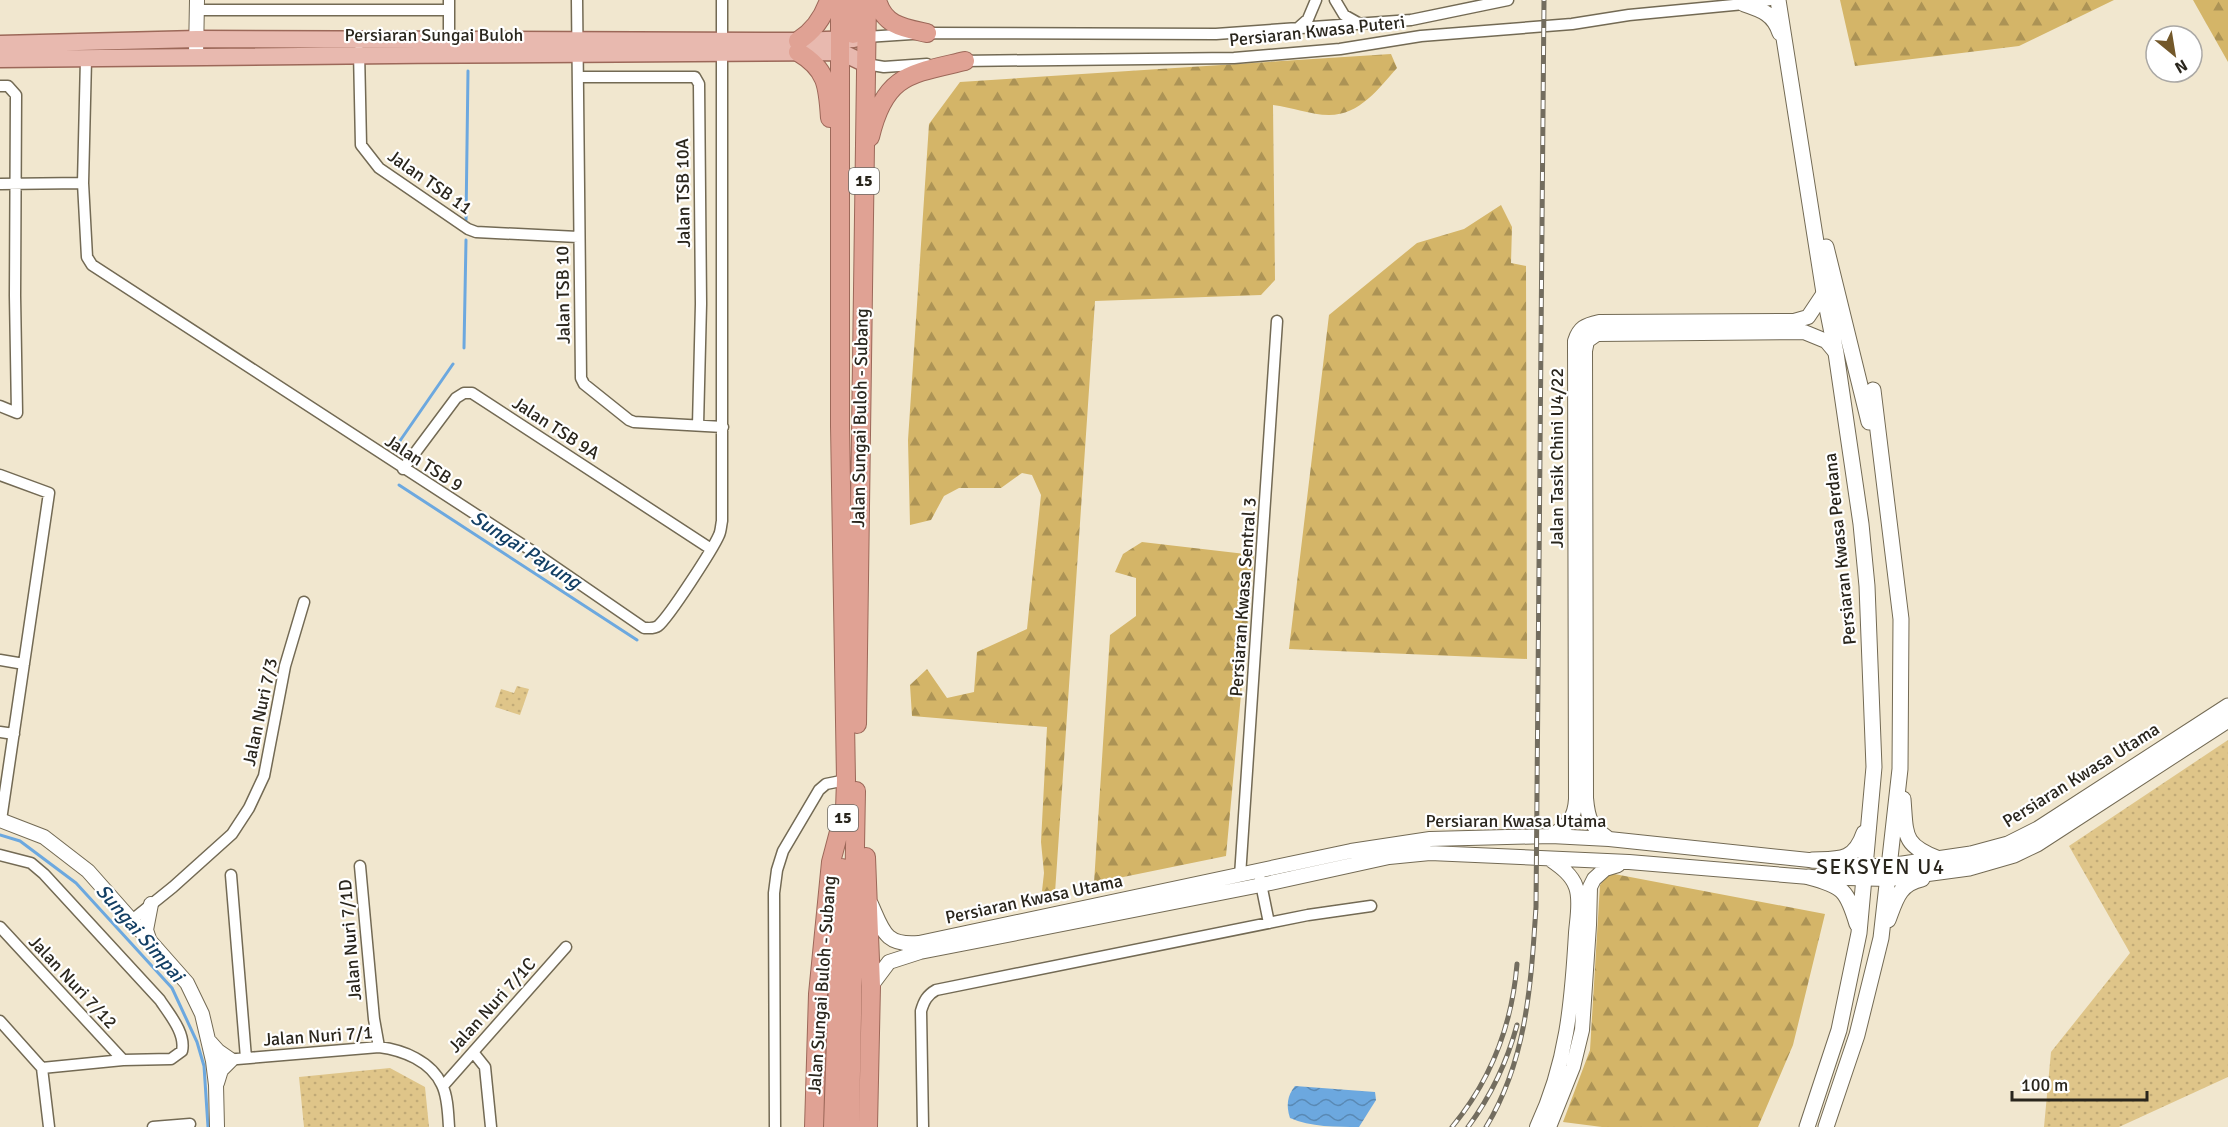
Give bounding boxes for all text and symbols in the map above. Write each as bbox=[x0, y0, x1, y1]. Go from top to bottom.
street label: Persiaran Kwasa Puteri bbox=[1228, 11, 1406, 51]
street label: Persiaran Sungai Buloh bbox=[345, 24, 523, 46]
north arrow bbox=[2144, 24, 2204, 84]
text: N bbox=[2171, 55, 2191, 78]
street label: Jalan TSB 10A bbox=[671, 138, 695, 248]
street label: Jalan TSB 11 bbox=[384, 145, 476, 219]
road number: 15 bbox=[849, 168, 879, 194]
street label: Jalan TSB 10 bbox=[551, 246, 575, 344]
street label: Jalan Sungai Buloh - Subang bbox=[847, 308, 873, 528]
street label: Jalan Tasik Chini U4/22 bbox=[1546, 368, 1568, 548]
street label: Jalan TSB 9A bbox=[508, 392, 604, 464]
street label: Jalan TSB 9 bbox=[381, 430, 467, 496]
street label: Persiaran Kwasa Perdana bbox=[1819, 452, 1861, 646]
street label: Persiaran Kwasa Sentral 3 bbox=[1225, 497, 1261, 697]
water label: Sungai Payung bbox=[466, 505, 587, 596]
street label: Jalan Nuri 7/3 bbox=[238, 656, 282, 768]
street label: Persiaran Kwasa Utama bbox=[1998, 718, 2164, 832]
road number: 15 bbox=[828, 805, 858, 831]
street label: Persiaran Kwasa Utama bbox=[1426, 810, 1606, 832]
district label: SEKSYEN U4 bbox=[1816, 854, 1946, 880]
street label: Persiaran Kwasa Utama bbox=[943, 869, 1125, 929]
street label: Jalan Sungai Buloh - Subang bbox=[803, 875, 841, 1095]
water label: Sungai Simpai bbox=[90, 879, 191, 989]
street label: Jalan Nuri 7/1D bbox=[334, 879, 366, 1001]
street label: Jalan Nuri 7/12 bbox=[24, 931, 122, 1033]
street label: Jalan Nuri 7/1C bbox=[443, 953, 541, 1057]
street label: Jalan Nuri 7/1 bbox=[262, 1021, 374, 1051]
scale bar bbox=[2012, 1064, 2147, 1102]
text: 100 m bbox=[2021, 1074, 2068, 1096]

